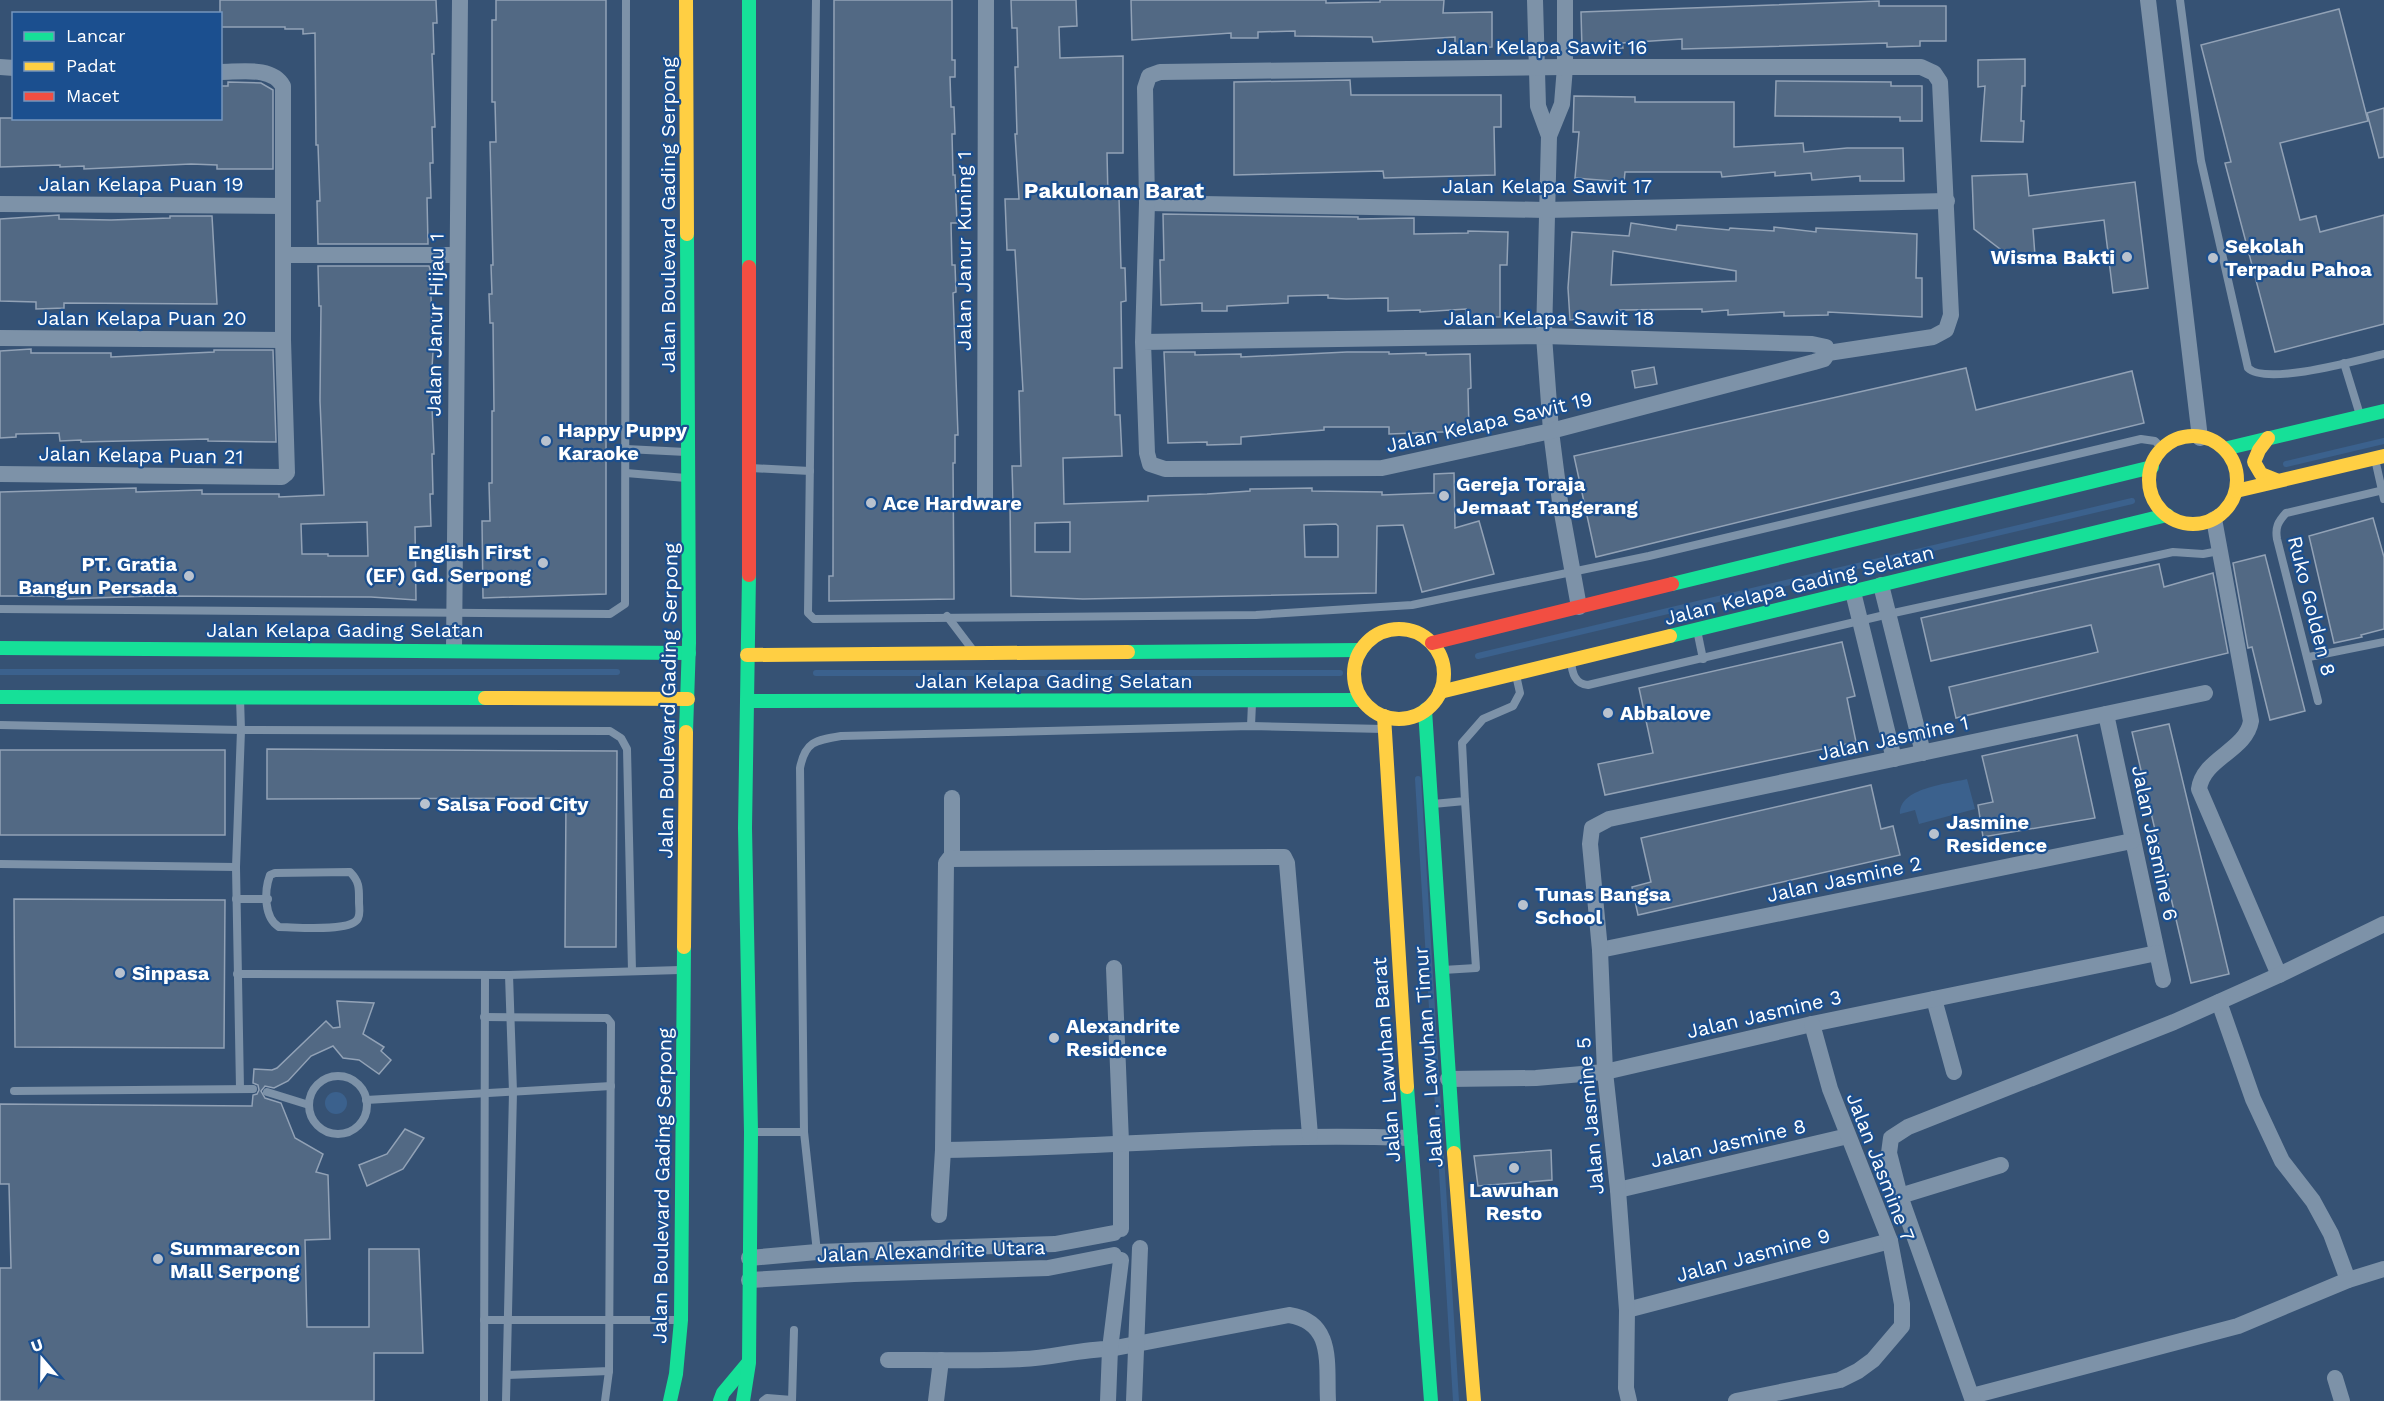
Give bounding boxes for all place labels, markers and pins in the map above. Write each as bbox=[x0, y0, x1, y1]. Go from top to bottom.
place label: Sekolah Terpadu Pahoa bbox=[2225, 234, 2372, 281]
place label: Wisma Bakti bbox=[1990, 245, 2115, 269]
marker: Wisma Bakti bbox=[2120, 250, 2134, 264]
marker: Sekolah Terpadu Pahoa bbox=[2206, 251, 2220, 265]
place label: Happy Puppy Karaoke bbox=[558, 418, 688, 465]
marker: Happy Puppy Karaoke bbox=[539, 434, 553, 448]
place label: Gereja Toraja Jemaat Tangerang bbox=[1456, 472, 1638, 519]
marker: Gereja Toraja Jemaat Tangerang bbox=[1437, 489, 1451, 503]
place label: Ace Hardware bbox=[883, 491, 1022, 515]
marker: Ace Hardware bbox=[864, 496, 878, 510]
place label: English First (EF) Gd. Serpong bbox=[365, 540, 532, 587]
place label: PT. Gratia Bangun Persada bbox=[18, 552, 177, 599]
marker: English First (EF) Gd. Serpong bbox=[536, 556, 550, 570]
marker: PT. Gratia Bangun Persada bbox=[182, 569, 196, 583]
place label: Abbalove bbox=[1620, 701, 1711, 725]
marker: Abbalove bbox=[1601, 706, 1615, 720]
place label: Salsa Food City bbox=[437, 792, 589, 816]
marker: Salsa Food City bbox=[418, 797, 432, 811]
place label: Jasmine Residence bbox=[1946, 810, 2047, 857]
marker: Jasmine Residence bbox=[1927, 827, 1941, 841]
place label: Tunas Bangsa School bbox=[1535, 882, 1671, 929]
marker: Tunas Bangsa School bbox=[1516, 898, 1530, 912]
place label: Sinpasa bbox=[132, 961, 210, 985]
marker: Sinpasa bbox=[113, 966, 127, 980]
place label: Alexandrite Residence bbox=[1066, 1014, 1180, 1061]
marker: Alexandrite Residence bbox=[1047, 1031, 1061, 1045]
marker: Lawuhan Resto bbox=[1507, 1161, 1521, 1175]
place label: Lawuhan Resto bbox=[1469, 1178, 1559, 1225]
place label: Summarecon Mall Serpong bbox=[170, 1236, 300, 1283]
marker: Summarecon Mall Serpong bbox=[151, 1252, 165, 1266]

